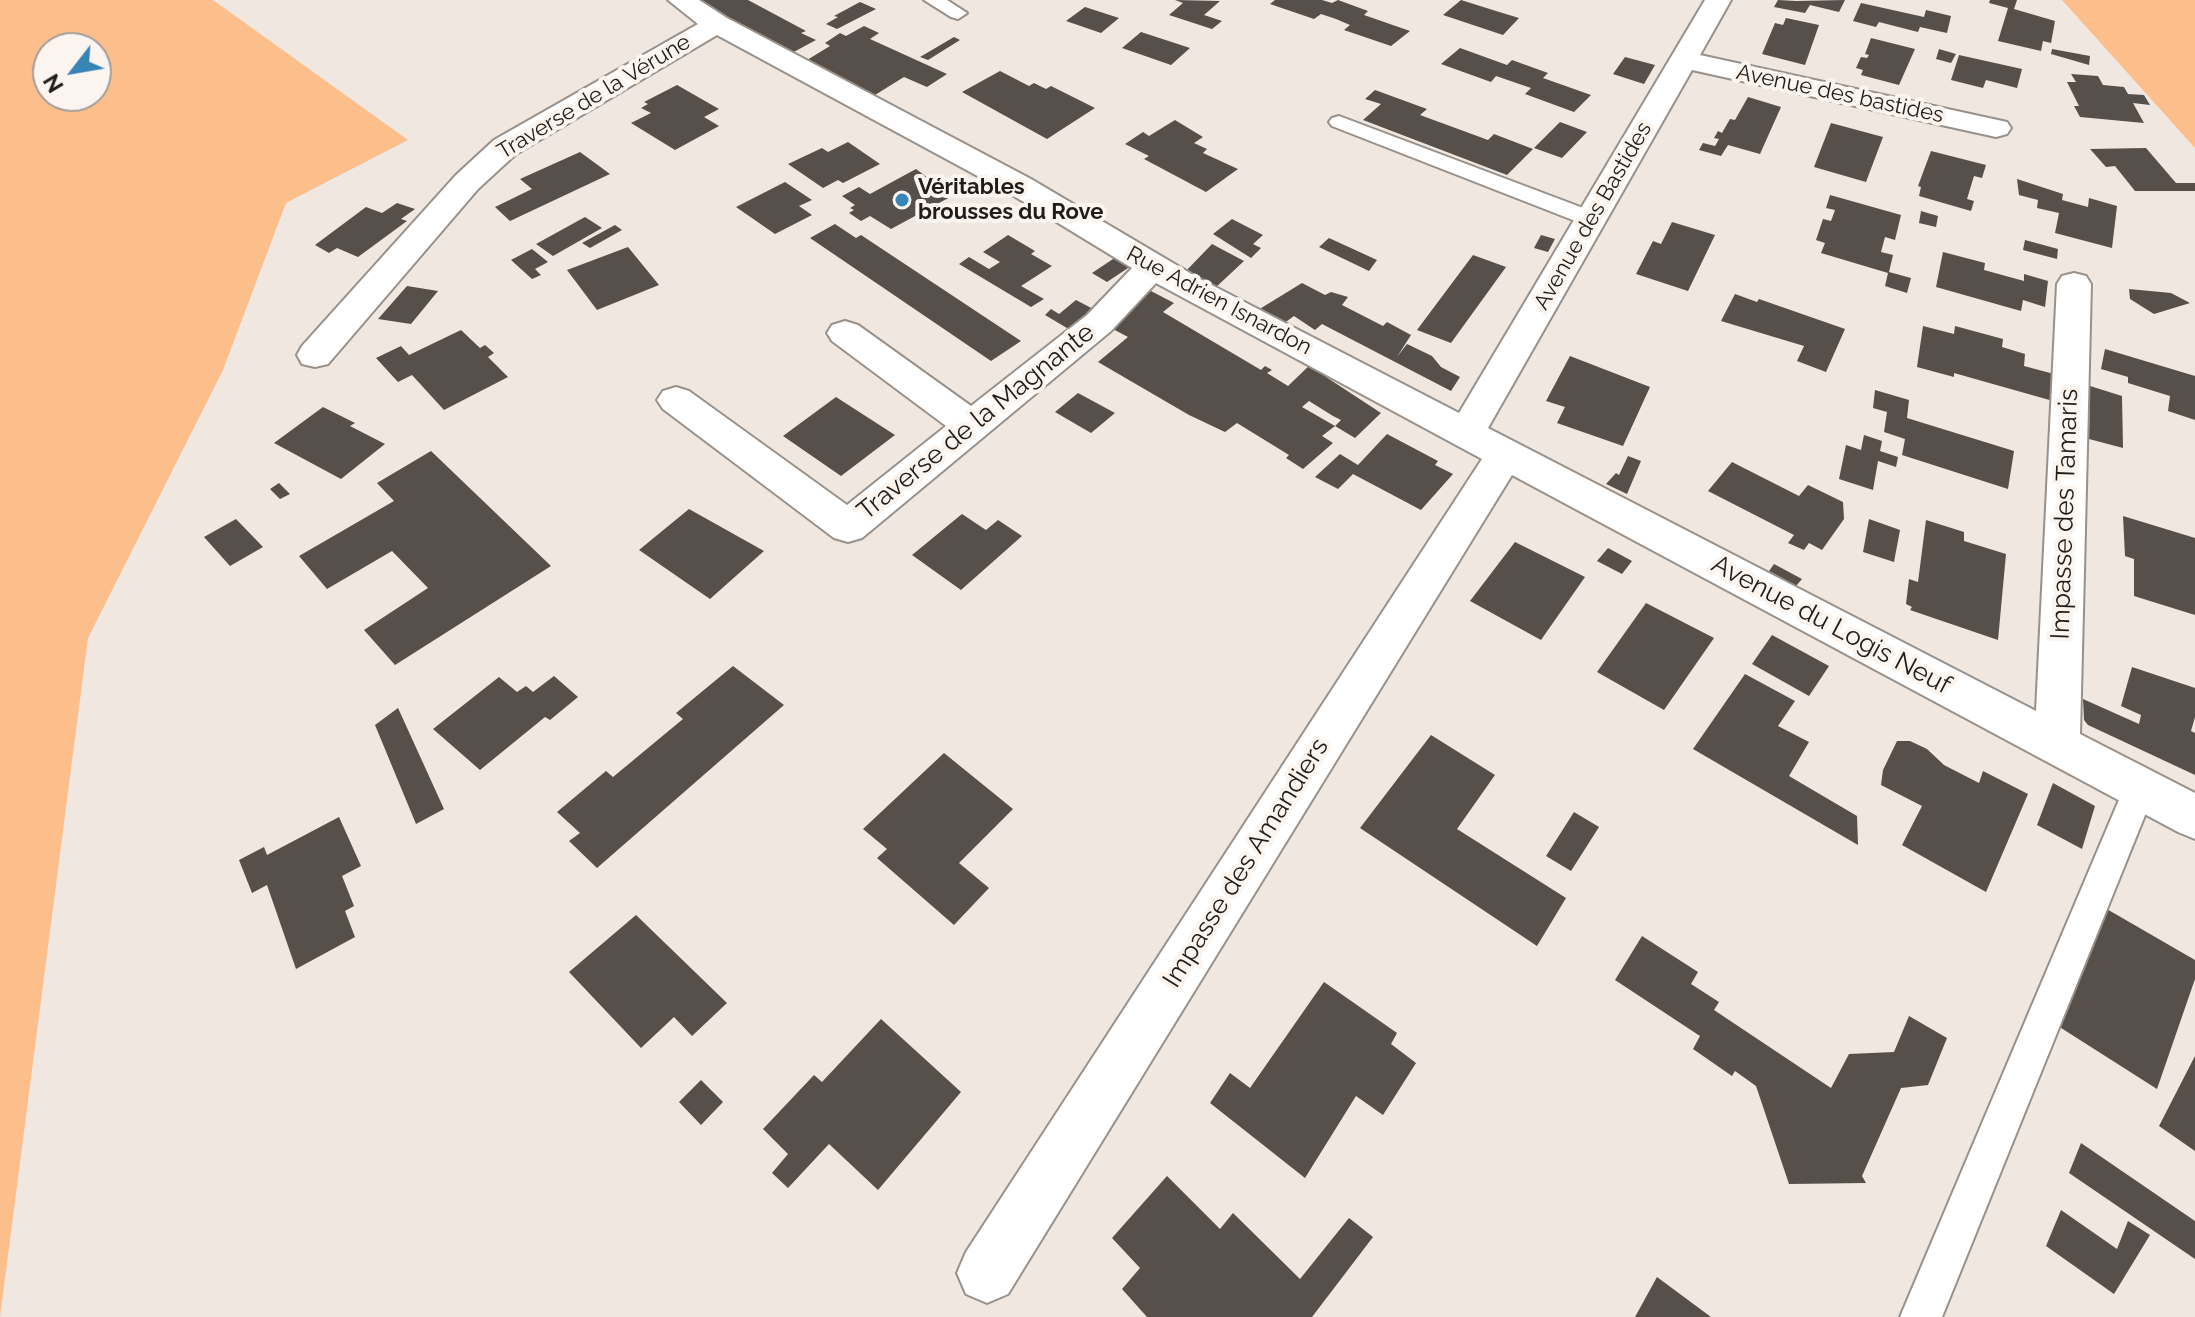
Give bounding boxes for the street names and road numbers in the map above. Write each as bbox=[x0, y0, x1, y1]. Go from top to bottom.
street label: Traverse de la Vérune bbox=[493, 29, 695, 165]
street label: Avenue des bastides bbox=[1734, 59, 1946, 129]
street label: Avenue des Bastides bbox=[1528, 117, 1658, 315]
street label: Rue Adrien Isnardon bbox=[1122, 241, 1316, 361]
street label: Traverse de la Magnante bbox=[851, 317, 1101, 527]
street label: Impasse des Tamaris bbox=[2045, 388, 2085, 640]
street label: Avenue du Logis Neuf bbox=[1706, 549, 1956, 701]
street label: Impasse des Amandiers bbox=[1157, 733, 1335, 993]

